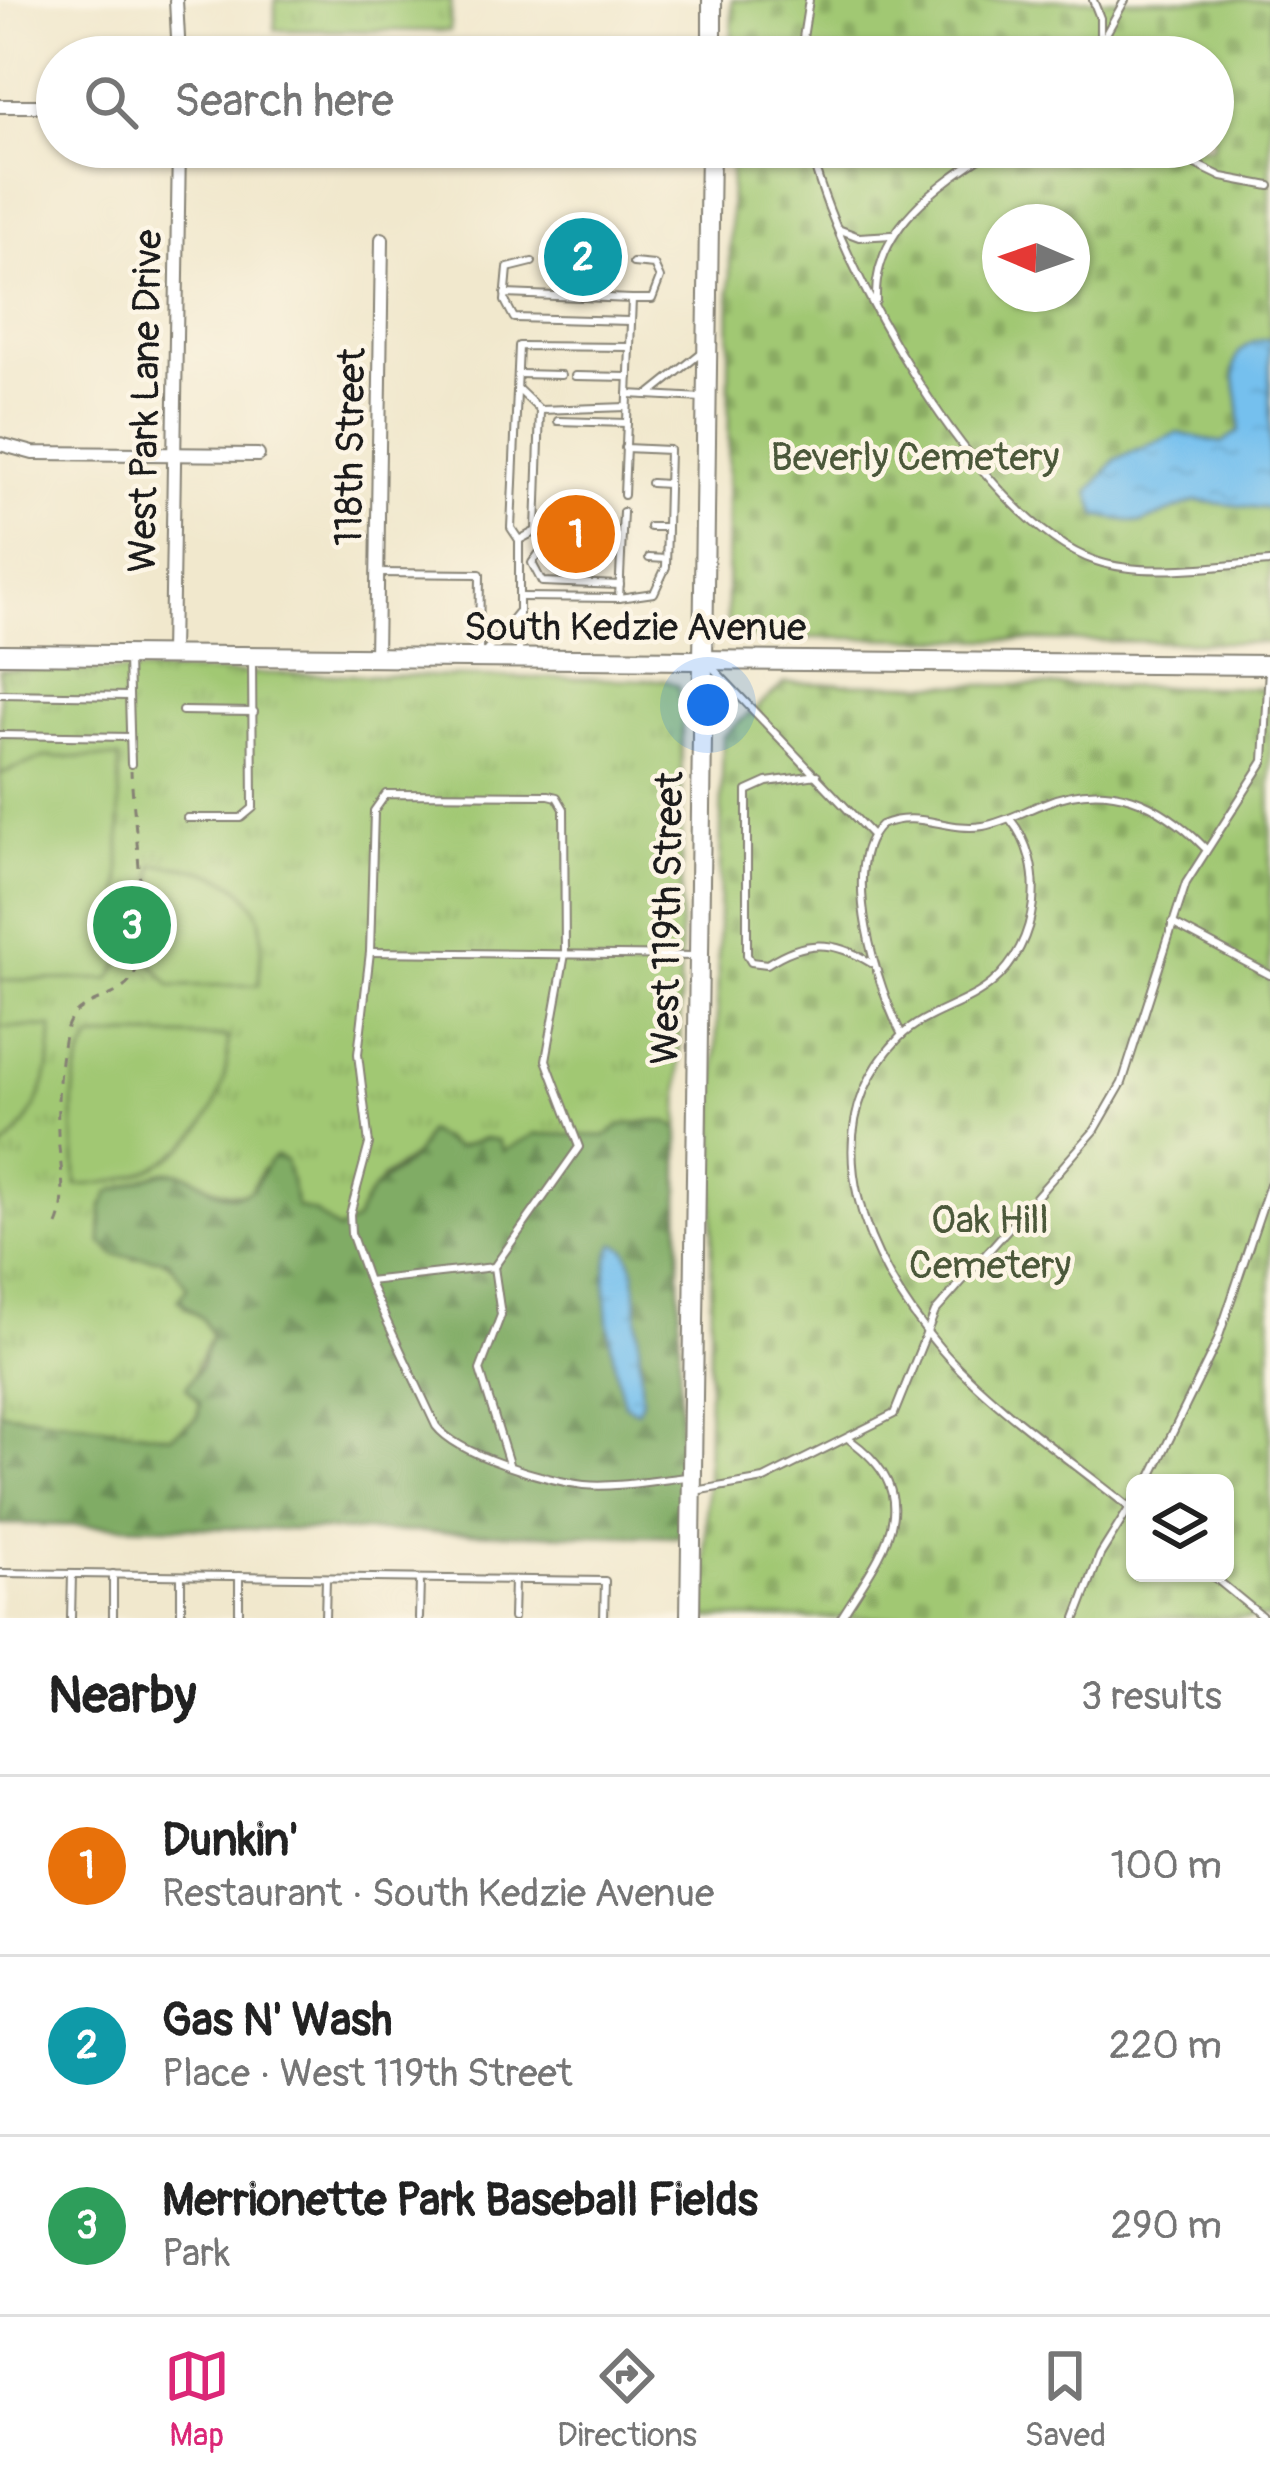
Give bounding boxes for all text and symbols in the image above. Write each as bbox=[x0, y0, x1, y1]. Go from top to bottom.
search box bbox=[36, 36, 1234, 168]
icon: search bbox=[78, 69, 144, 135]
text: Search here bbox=[174, 74, 394, 130]
north arrow bbox=[982, 204, 1090, 312]
pin: 2 bbox=[544, 212, 622, 302]
street label: West Park Lane Drive bbox=[118, 229, 173, 573]
street label: 118th Street bbox=[324, 347, 377, 547]
park label: Beverly Cemetery bbox=[771, 433, 1059, 482]
pin: 1 bbox=[537, 489, 615, 579]
street label: South Kedzie Avenue bbox=[464, 603, 806, 652]
your location bbox=[678, 675, 738, 735]
street label: West 119th Street bbox=[640, 771, 695, 1065]
pin: 3 bbox=[93, 880, 171, 970]
park label: Oak Hill Cemetery bbox=[909, 1196, 1071, 1290]
map controls bbox=[1126, 1474, 1234, 1582]
button: layers bbox=[1126, 1474, 1234, 1582]
text: Nearby bbox=[48, 1664, 196, 1728]
text: 3 results bbox=[1081, 1672, 1222, 1721]
text: Dunkin' bbox=[162, 1813, 298, 1869]
text: 1 bbox=[79, 1841, 95, 1890]
text: 100 m bbox=[1110, 1841, 1222, 1890]
text: Restaurant · South Kedzie Avenue bbox=[162, 1869, 714, 1918]
text: Gas N' Wash bbox=[162, 1993, 392, 2049]
text: 2 bbox=[76, 2021, 98, 2070]
text: 220 m bbox=[1109, 2021, 1222, 2070]
text: Place · West 119th Street bbox=[162, 2049, 572, 2098]
text: Merrionette Park Baseball Fields bbox=[162, 2173, 758, 2229]
text: 3 bbox=[76, 2201, 98, 2250]
text: 290 m bbox=[1110, 2201, 1222, 2250]
text: Park bbox=[162, 2229, 230, 2278]
tab: Map bbox=[164, 2343, 230, 2456]
tab: Directions bbox=[557, 2343, 697, 2456]
tab: Saved bbox=[1024, 2343, 1106, 2456]

